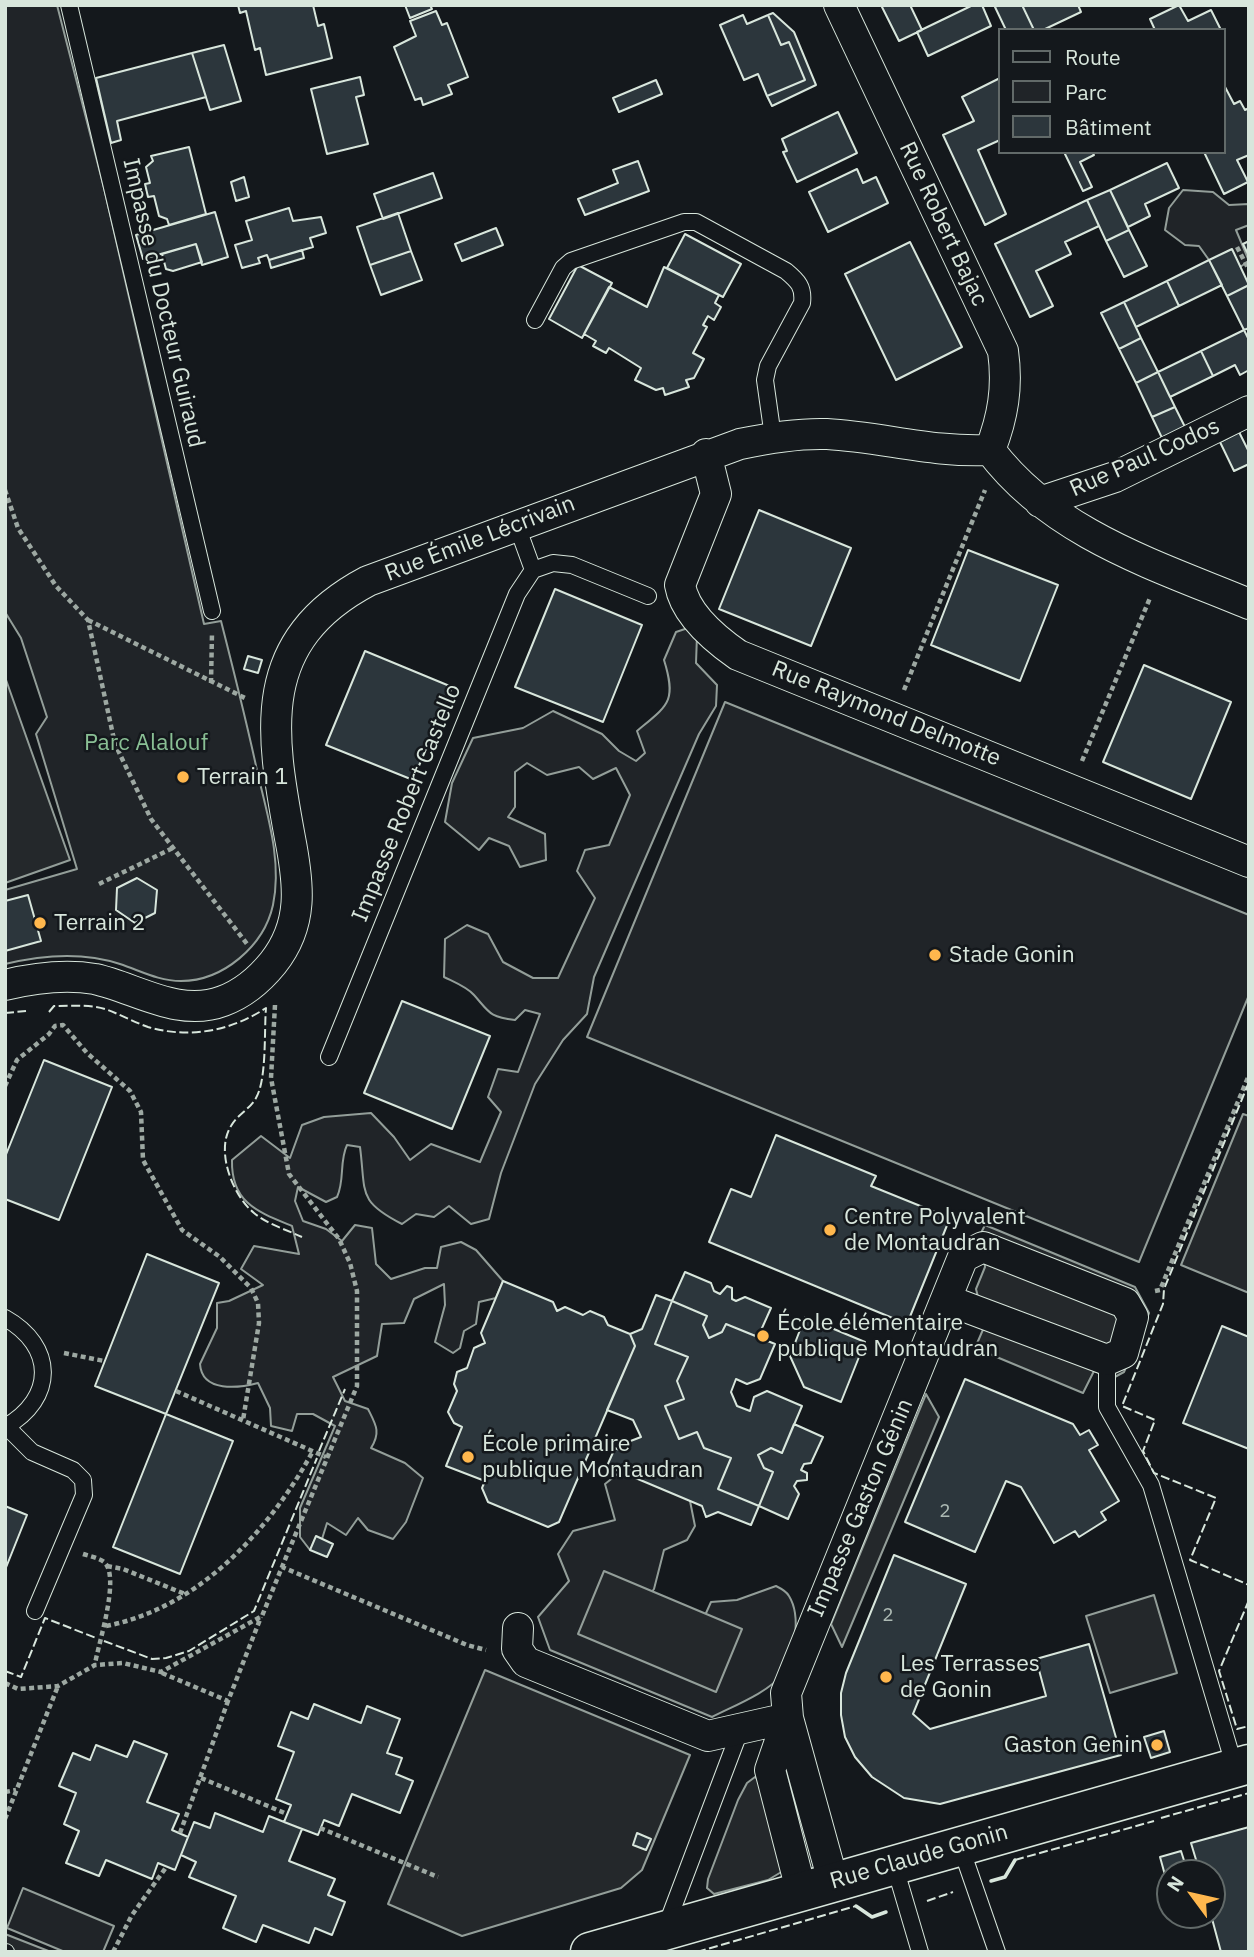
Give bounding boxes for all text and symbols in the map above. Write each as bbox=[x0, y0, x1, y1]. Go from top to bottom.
legend bbox=[998, 28, 1226, 154]
text: Route bbox=[1065, 43, 1121, 71]
text: Parc bbox=[1065, 78, 1107, 106]
text: Bâtiment bbox=[1065, 113, 1152, 141]
street label: Rue Robert Bajac bbox=[893, 138, 993, 310]
street label: Impasse du Docteur Guiraud bbox=[116, 156, 210, 450]
street label: Rue Paul Codos bbox=[1066, 413, 1224, 503]
street label: Rue Émile Lécrivain bbox=[381, 490, 579, 588]
street label: Rue Raymond Delmotte bbox=[767, 655, 1005, 773]
street label: Impasse Robert Castello bbox=[347, 680, 467, 926]
park label: Parc Alalouf bbox=[84, 729, 208, 757]
place label: Terrain 1 bbox=[197, 763, 288, 791]
marker: Terrain 1 bbox=[175, 769, 191, 785]
place label: Terrain 2 bbox=[54, 909, 145, 937]
marker: Terrain 2 bbox=[32, 915, 48, 931]
place label: Stade Gonin bbox=[949, 941, 1075, 969]
marker: Stade Gonin bbox=[927, 947, 943, 963]
place label: Centre Polyvalent de Montaudran bbox=[844, 1203, 1026, 1257]
marker: Centre Polyvalent de Montaudran bbox=[822, 1222, 838, 1238]
place label: École élémentaire publique Montaudran bbox=[777, 1309, 998, 1363]
marker: École élémentaire publique Montaudran bbox=[755, 1328, 771, 1344]
street label: Impasse Gaston Génin bbox=[803, 1395, 919, 1621]
place label: École primaire publique Montaudran bbox=[482, 1430, 703, 1484]
marker: École primaire publique Montaudran bbox=[460, 1449, 476, 1465]
house number: 2 bbox=[939, 1501, 951, 1523]
house number: 2 bbox=[882, 1605, 894, 1627]
place label: Les Terrasses de Gonin bbox=[900, 1650, 1040, 1704]
marker: Les Terrasses de Gonin bbox=[878, 1669, 894, 1685]
place label: Gaston Genin bbox=[1004, 1731, 1143, 1759]
marker: Gaston Genin bbox=[1149, 1737, 1165, 1753]
street label: Rue Claude Gonin bbox=[827, 1818, 1011, 1896]
north arrow bbox=[1156, 1859, 1226, 1929]
text: N bbox=[1161, 1871, 1189, 1896]

